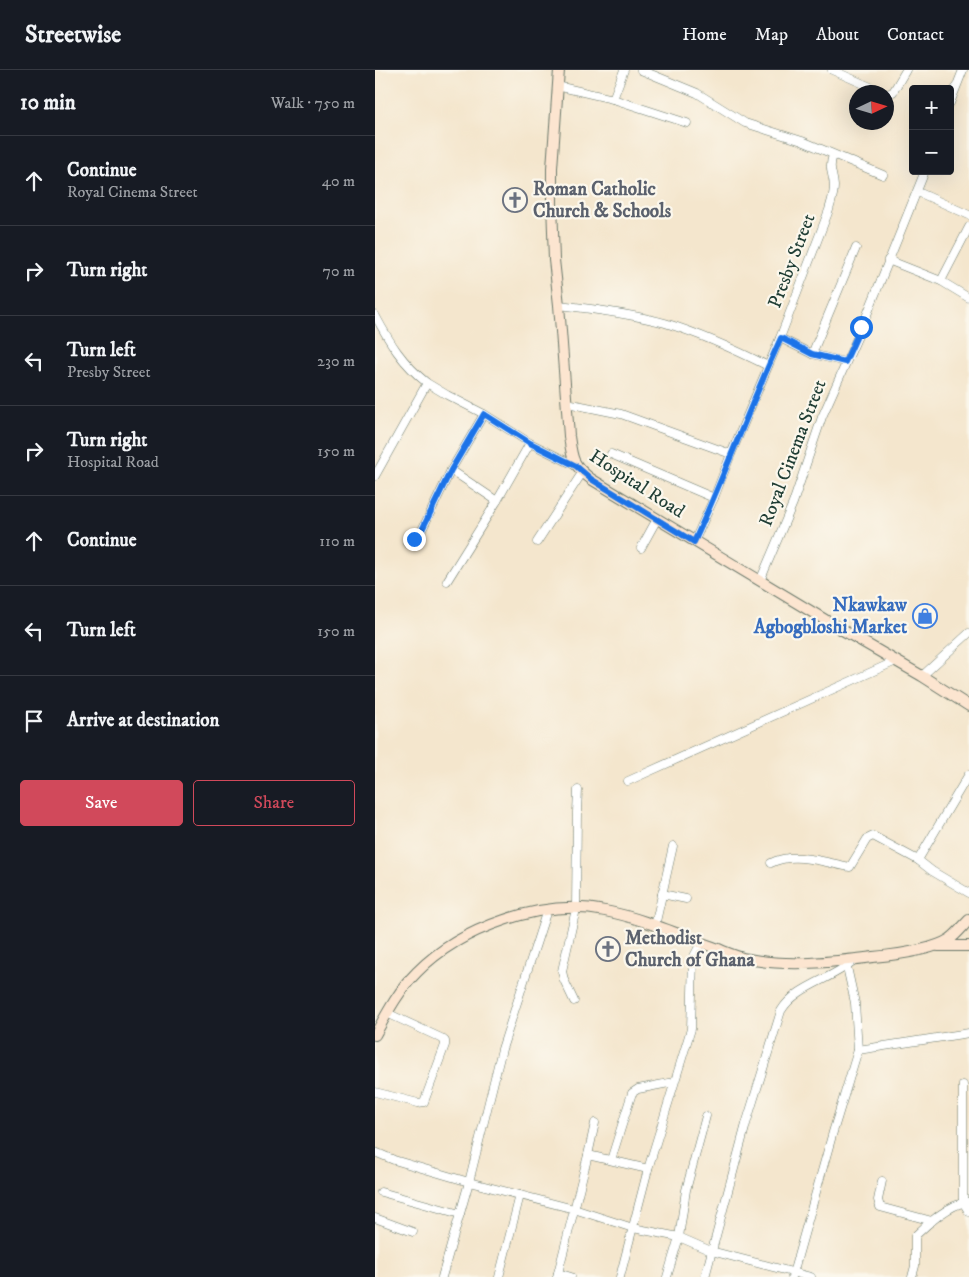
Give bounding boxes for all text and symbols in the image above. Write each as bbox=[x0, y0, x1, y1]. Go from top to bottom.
text: Streetwise bbox=[25, 20, 121, 50]
text: Home bbox=[682, 24, 727, 46]
text: Map bbox=[755, 24, 788, 46]
text: About bbox=[816, 24, 859, 46]
text: Contact bbox=[887, 24, 944, 46]
north arrow bbox=[849, 85, 894, 130]
map controls bbox=[909, 85, 954, 175]
button: + bbox=[909, 85, 954, 130]
text: 10 min bbox=[20, 90, 76, 116]
text: Walk · 750 m bbox=[271, 93, 355, 113]
button: − bbox=[909, 130, 954, 175]
text: Continue bbox=[67, 159, 137, 182]
icon: ahead bbox=[20, 167, 48, 195]
text: 40 m bbox=[322, 171, 355, 191]
place label: Roman Catholic Church & Schools bbox=[533, 178, 672, 223]
text: Royal Cinema Street bbox=[67, 182, 198, 202]
church icon: Roman Catholic Church & Schools bbox=[502, 187, 528, 213]
street label: Presby Street bbox=[763, 211, 821, 311]
icon: right bbox=[20, 257, 48, 285]
text: Turn right bbox=[67, 259, 147, 282]
text: 70 m bbox=[323, 261, 355, 281]
route start bbox=[850, 316, 873, 339]
text: Turn left bbox=[67, 339, 136, 362]
icon: left bbox=[20, 347, 48, 375]
text: 230 m bbox=[317, 351, 355, 371]
text: Presby Street bbox=[67, 362, 151, 382]
street label: Royal Cinema Street bbox=[754, 376, 832, 530]
text: Turn right bbox=[67, 429, 147, 452]
icon: right bbox=[20, 437, 48, 465]
text: 150 m bbox=[317, 441, 355, 461]
street label: Hospital Road bbox=[585, 445, 689, 524]
text: Hospital Road bbox=[67, 452, 159, 472]
icon: ahead bbox=[20, 527, 48, 555]
route end bbox=[403, 528, 426, 551]
text: Continue bbox=[67, 529, 137, 552]
text: 110 m bbox=[319, 531, 355, 551]
place label: Nkawkaw Agbogbloshi Market bbox=[753, 594, 908, 639]
shop icon: Nkawkaw Agbogbloshi Market bbox=[912, 603, 938, 629]
icon: left bbox=[20, 617, 48, 645]
text: Turn left bbox=[67, 619, 136, 642]
text: 150 m bbox=[317, 621, 355, 641]
icon: arrive bbox=[20, 707, 48, 735]
text: Arrive at destination bbox=[67, 709, 219, 732]
button: Save bbox=[20, 780, 183, 826]
button: Share bbox=[193, 780, 355, 826]
place label: Methodist Church of Ghana bbox=[625, 927, 755, 972]
church icon: Methodist Church of Ghana bbox=[595, 936, 621, 962]

